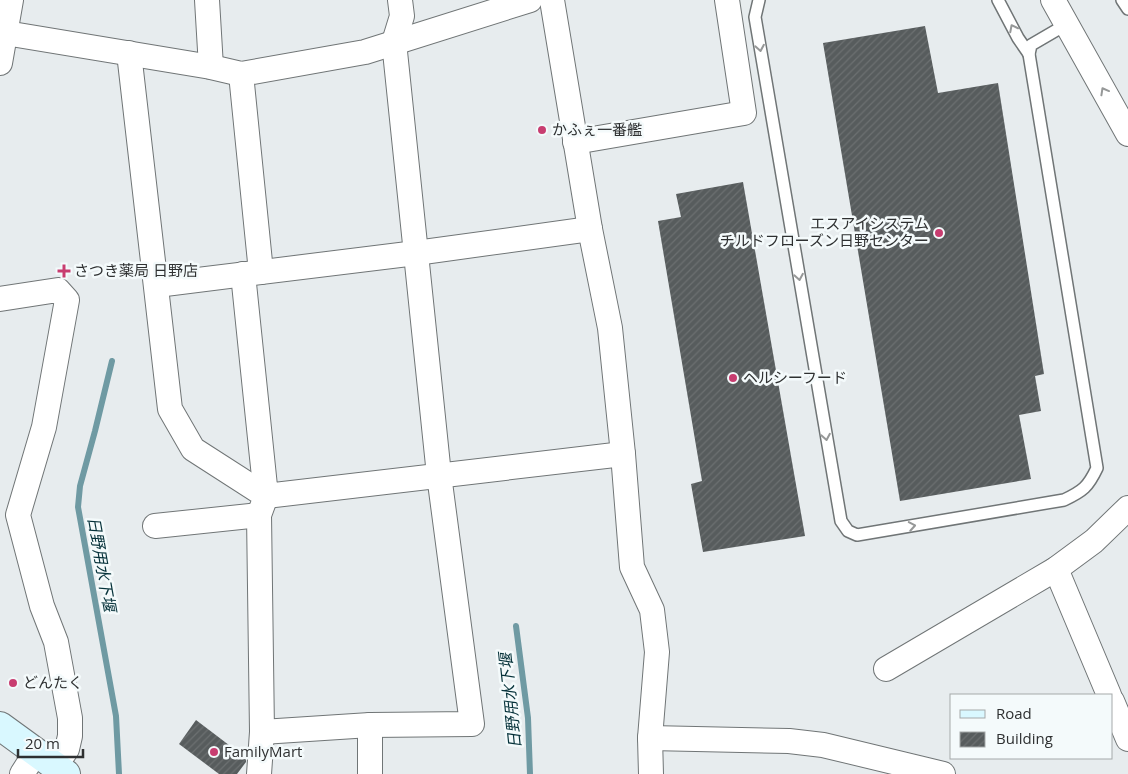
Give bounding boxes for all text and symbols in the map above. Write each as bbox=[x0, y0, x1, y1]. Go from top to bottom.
one-way arrow bbox=[1009, 24, 1019, 33]
one-way arrow bbox=[755, 43, 765, 52]
one-way arrow bbox=[1101, 88, 1111, 97]
place label: かふぇ一番艦 bbox=[552, 119, 642, 139]
marker: かふぇ一番艦 bbox=[536, 124, 548, 136]
place label: エスアイシステム チルドフローズン日野センター bbox=[720, 213, 929, 250]
marker: エスアイシステム チルドフローズン日野センター bbox=[933, 227, 945, 239]
place label: さつき薬局 日野店 bbox=[74, 260, 198, 280]
marker: さつき薬局 日野店 bbox=[58, 265, 70, 277]
one-way arrow bbox=[794, 273, 804, 281]
place label: ヘルシーフード bbox=[743, 367, 847, 387]
marker: ヘルシーフード bbox=[727, 372, 739, 384]
one-way arrow bbox=[821, 433, 831, 442]
water label: 日野用水下堰 bbox=[83, 515, 122, 616]
one-way arrow bbox=[907, 521, 916, 531]
water label: 日野用水下堰 bbox=[494, 649, 526, 750]
place label: どんたく bbox=[23, 672, 83, 692]
marker: どんたく bbox=[7, 677, 19, 689]
legend bbox=[950, 694, 1113, 759]
text: Road bbox=[996, 703, 1032, 723]
scale bar bbox=[18, 726, 82, 758]
text: Building bbox=[996, 728, 1053, 748]
text: 20 m bbox=[25, 733, 60, 753]
place label: FamilyMart bbox=[224, 741, 302, 761]
marker: FamilyMart bbox=[208, 746, 220, 758]

